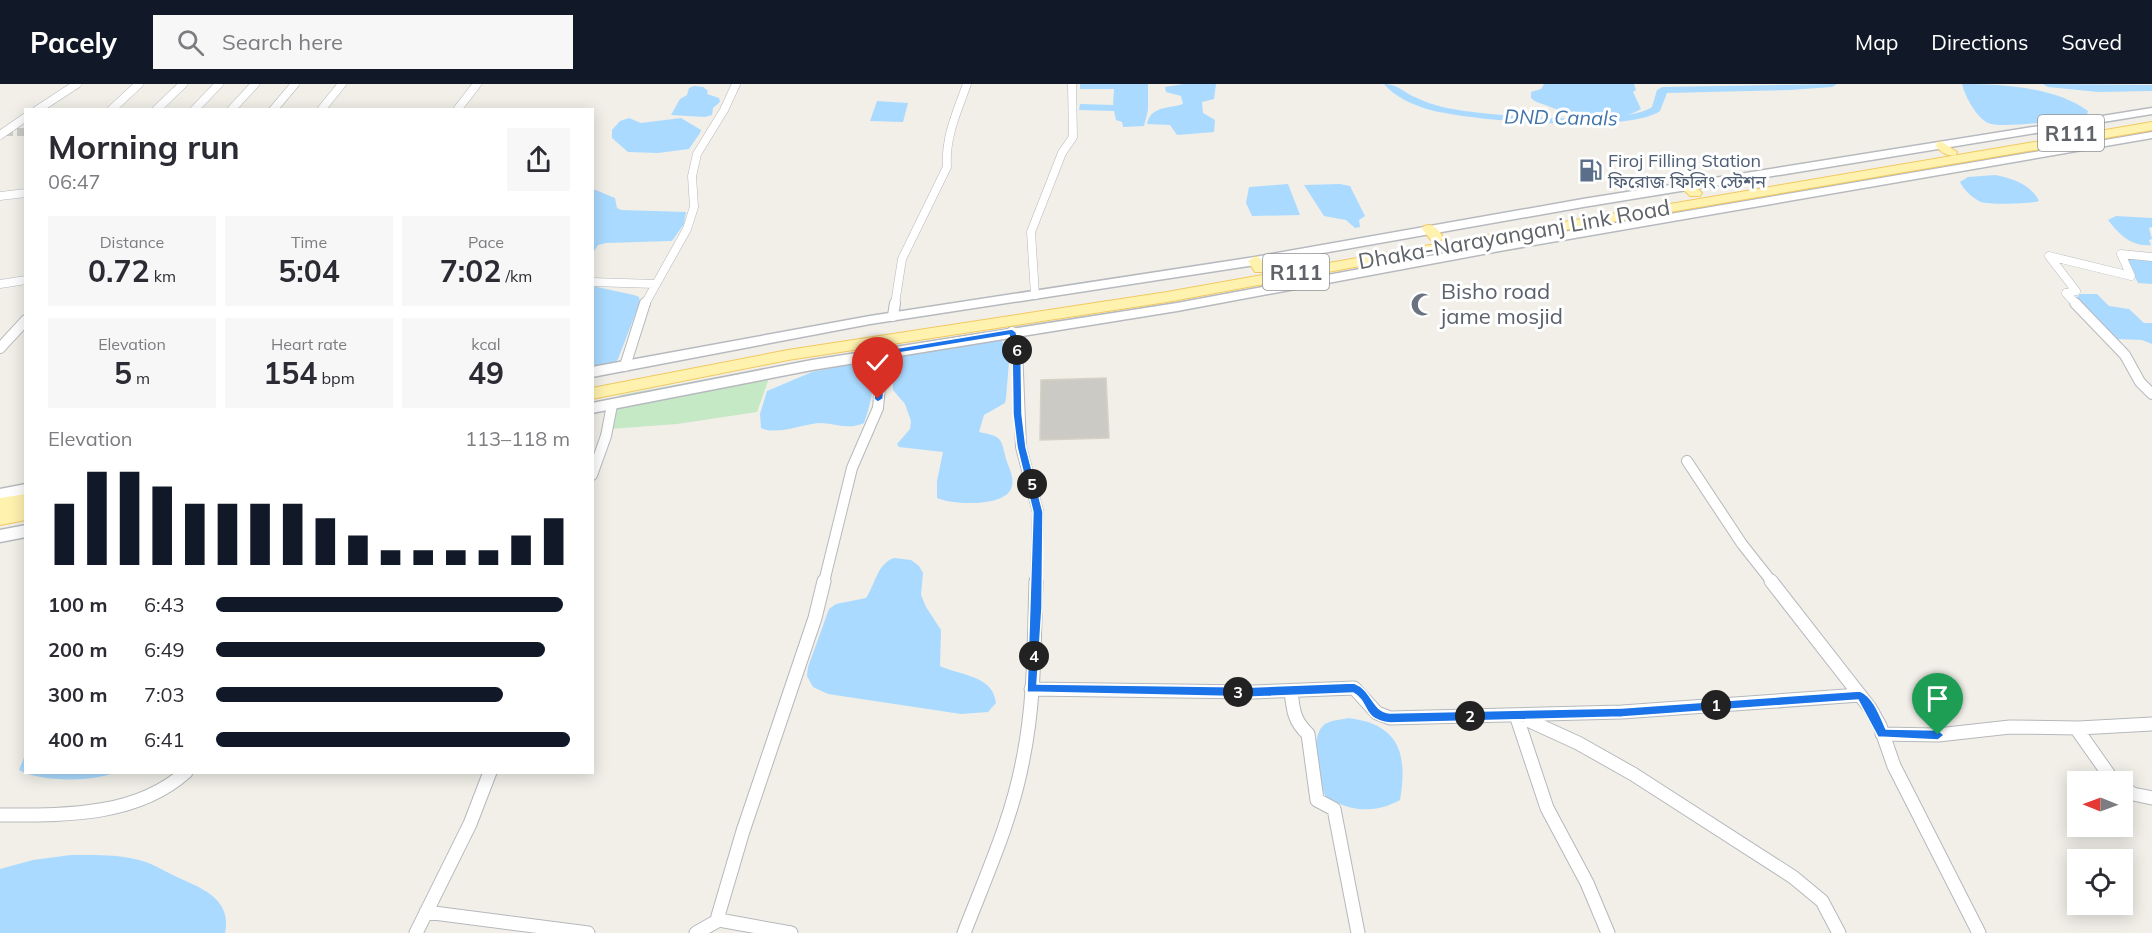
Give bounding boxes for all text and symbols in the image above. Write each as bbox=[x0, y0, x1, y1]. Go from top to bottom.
search box bbox=[153, 15, 573, 69]
text: Pacely bbox=[30, 25, 117, 60]
icon: search bbox=[174, 26, 207, 59]
text: Search here bbox=[222, 28, 343, 56]
text: Map bbox=[1855, 29, 1898, 55]
text: Directions bbox=[1931, 29, 2028, 55]
text: Saved bbox=[2061, 29, 2122, 55]
water label: DND Canals bbox=[1504, 104, 1618, 130]
road number: R111 bbox=[2038, 115, 2104, 151]
text: Morning run bbox=[48, 126, 240, 167]
button: share bbox=[507, 128, 570, 191]
place label: Firoj Filling Station ফিরোজ ফিলিং স্টেশন bbox=[1607, 149, 1767, 193]
fuel station icon: Firoj Filling Station ফিরোজ ফিলিং স্টেশন bbox=[1577, 157, 1603, 183]
text: 06:47 bbox=[48, 169, 101, 194]
street label: Dhaka-Narayanganj Link Road bbox=[1356, 193, 1672, 275]
text: Distance bbox=[100, 232, 164, 252]
text: Time bbox=[291, 232, 327, 252]
text: Pace bbox=[468, 232, 504, 252]
text: 0.72 bbox=[88, 252, 149, 290]
text: 5:04 bbox=[278, 252, 340, 290]
text: 7:02 bbox=[440, 252, 501, 290]
road number: R111 bbox=[1263, 254, 1329, 290]
text: km bbox=[149, 266, 176, 286]
text: /km bbox=[501, 266, 532, 286]
place label: Bisho road jame mosjid bbox=[1439, 277, 1563, 330]
mosque icon: Bisho road jame mosjid bbox=[1410, 291, 1436, 317]
text: Elevation bbox=[98, 334, 166, 354]
text: Heart rate bbox=[271, 334, 347, 354]
text: kcal bbox=[471, 334, 501, 354]
pin: 6 bbox=[1002, 335, 1032, 365]
pin bbox=[852, 337, 903, 399]
text: 6 bbox=[1012, 340, 1022, 360]
icon: check bbox=[861, 346, 894, 379]
text: 5 bbox=[114, 354, 132, 392]
text: 154 bbox=[263, 354, 317, 392]
text: 49 bbox=[468, 354, 504, 392]
text: m bbox=[132, 368, 150, 388]
text: bpm bbox=[317, 368, 355, 388]
text: Elevation bbox=[48, 426, 133, 451]
text: 113–118 m bbox=[465, 426, 570, 451]
pin: 5 bbox=[1017, 469, 1047, 499]
text: 5 bbox=[1027, 474, 1037, 494]
text: 100 m bbox=[48, 592, 107, 617]
text: 6:43 bbox=[144, 592, 185, 617]
text: 200 m bbox=[48, 637, 107, 662]
text: 6:49 bbox=[144, 637, 185, 662]
pin: 4 bbox=[1019, 641, 1049, 671]
text: 4 bbox=[1029, 646, 1039, 666]
pin bbox=[1912, 673, 1963, 735]
pin: 3 bbox=[1223, 677, 1253, 707]
text: 300 m bbox=[48, 682, 107, 707]
text: 7:03 bbox=[144, 682, 185, 707]
text: 3 bbox=[1233, 682, 1243, 702]
icon: arrive bbox=[1921, 682, 1954, 715]
pin: 1 bbox=[1701, 690, 1731, 720]
text: 1 bbox=[1711, 695, 1721, 715]
pin: 2 bbox=[1455, 701, 1485, 731]
text: 2 bbox=[1465, 706, 1475, 726]
text: 400 m bbox=[48, 727, 107, 752]
text: 6:41 bbox=[144, 727, 185, 752]
north arrow bbox=[2067, 771, 2133, 837]
map controls bbox=[2067, 771, 2133, 915]
button: locate bbox=[2067, 849, 2133, 915]

